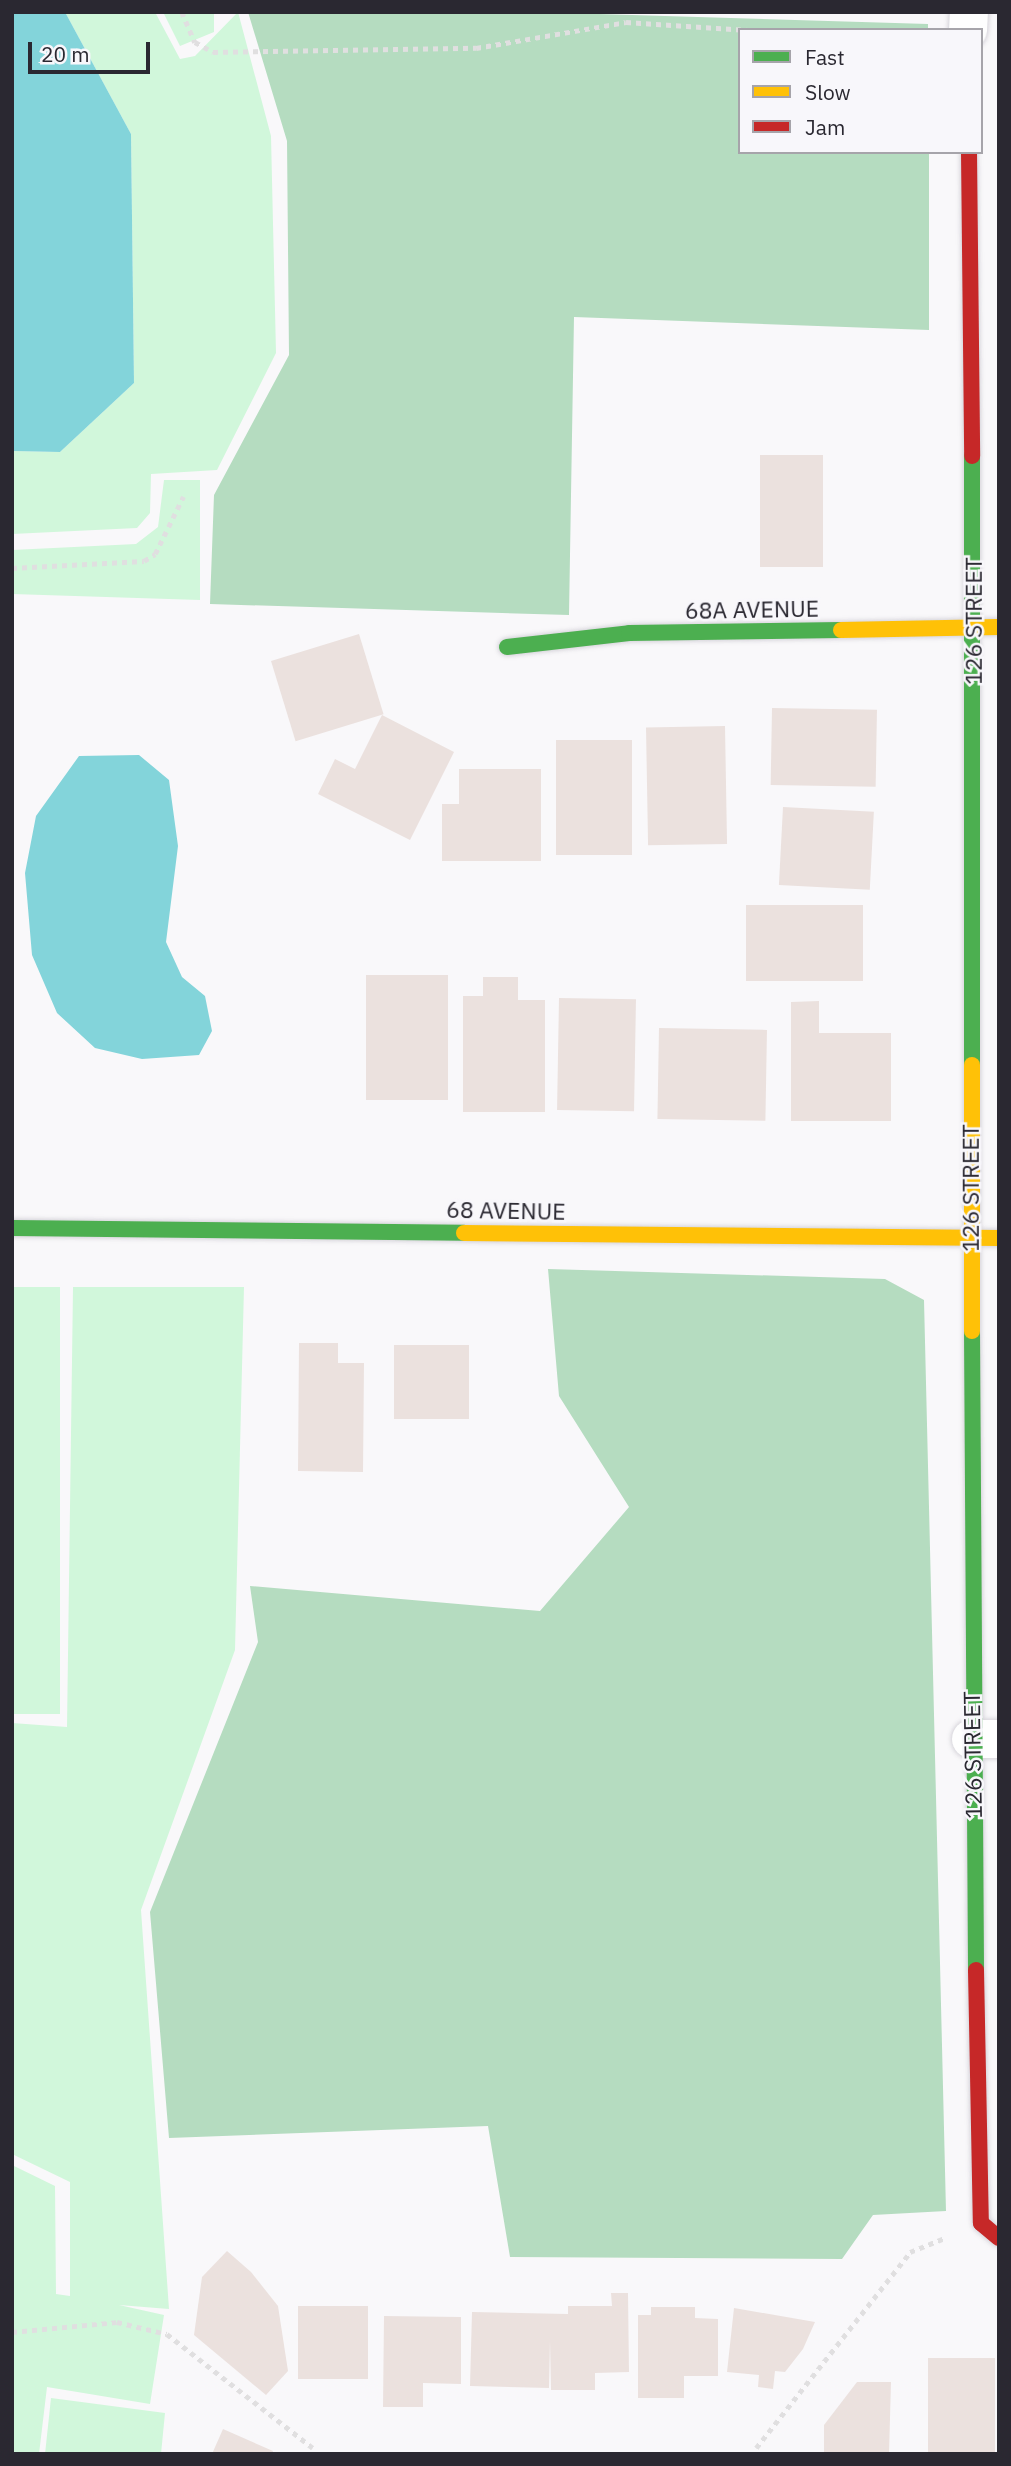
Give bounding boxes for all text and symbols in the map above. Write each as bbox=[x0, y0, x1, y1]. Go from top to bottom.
scale bar bbox=[32, 28, 154, 72]
legend bbox=[738, 28, 983, 154]
text: 20 m bbox=[41, 40, 90, 68]
text: Fast bbox=[805, 43, 845, 71]
text: Slow bbox=[805, 78, 851, 106]
text: Jam bbox=[805, 113, 845, 141]
street label: 126 STREET bbox=[959, 557, 987, 685]
street label: 68A AVENUE bbox=[685, 594, 819, 624]
street label: 126 STREET bbox=[956, 1124, 984, 1252]
street label: 68 AVENUE bbox=[446, 1195, 566, 1225]
street label: 126 STREET bbox=[957, 1691, 987, 1819]

